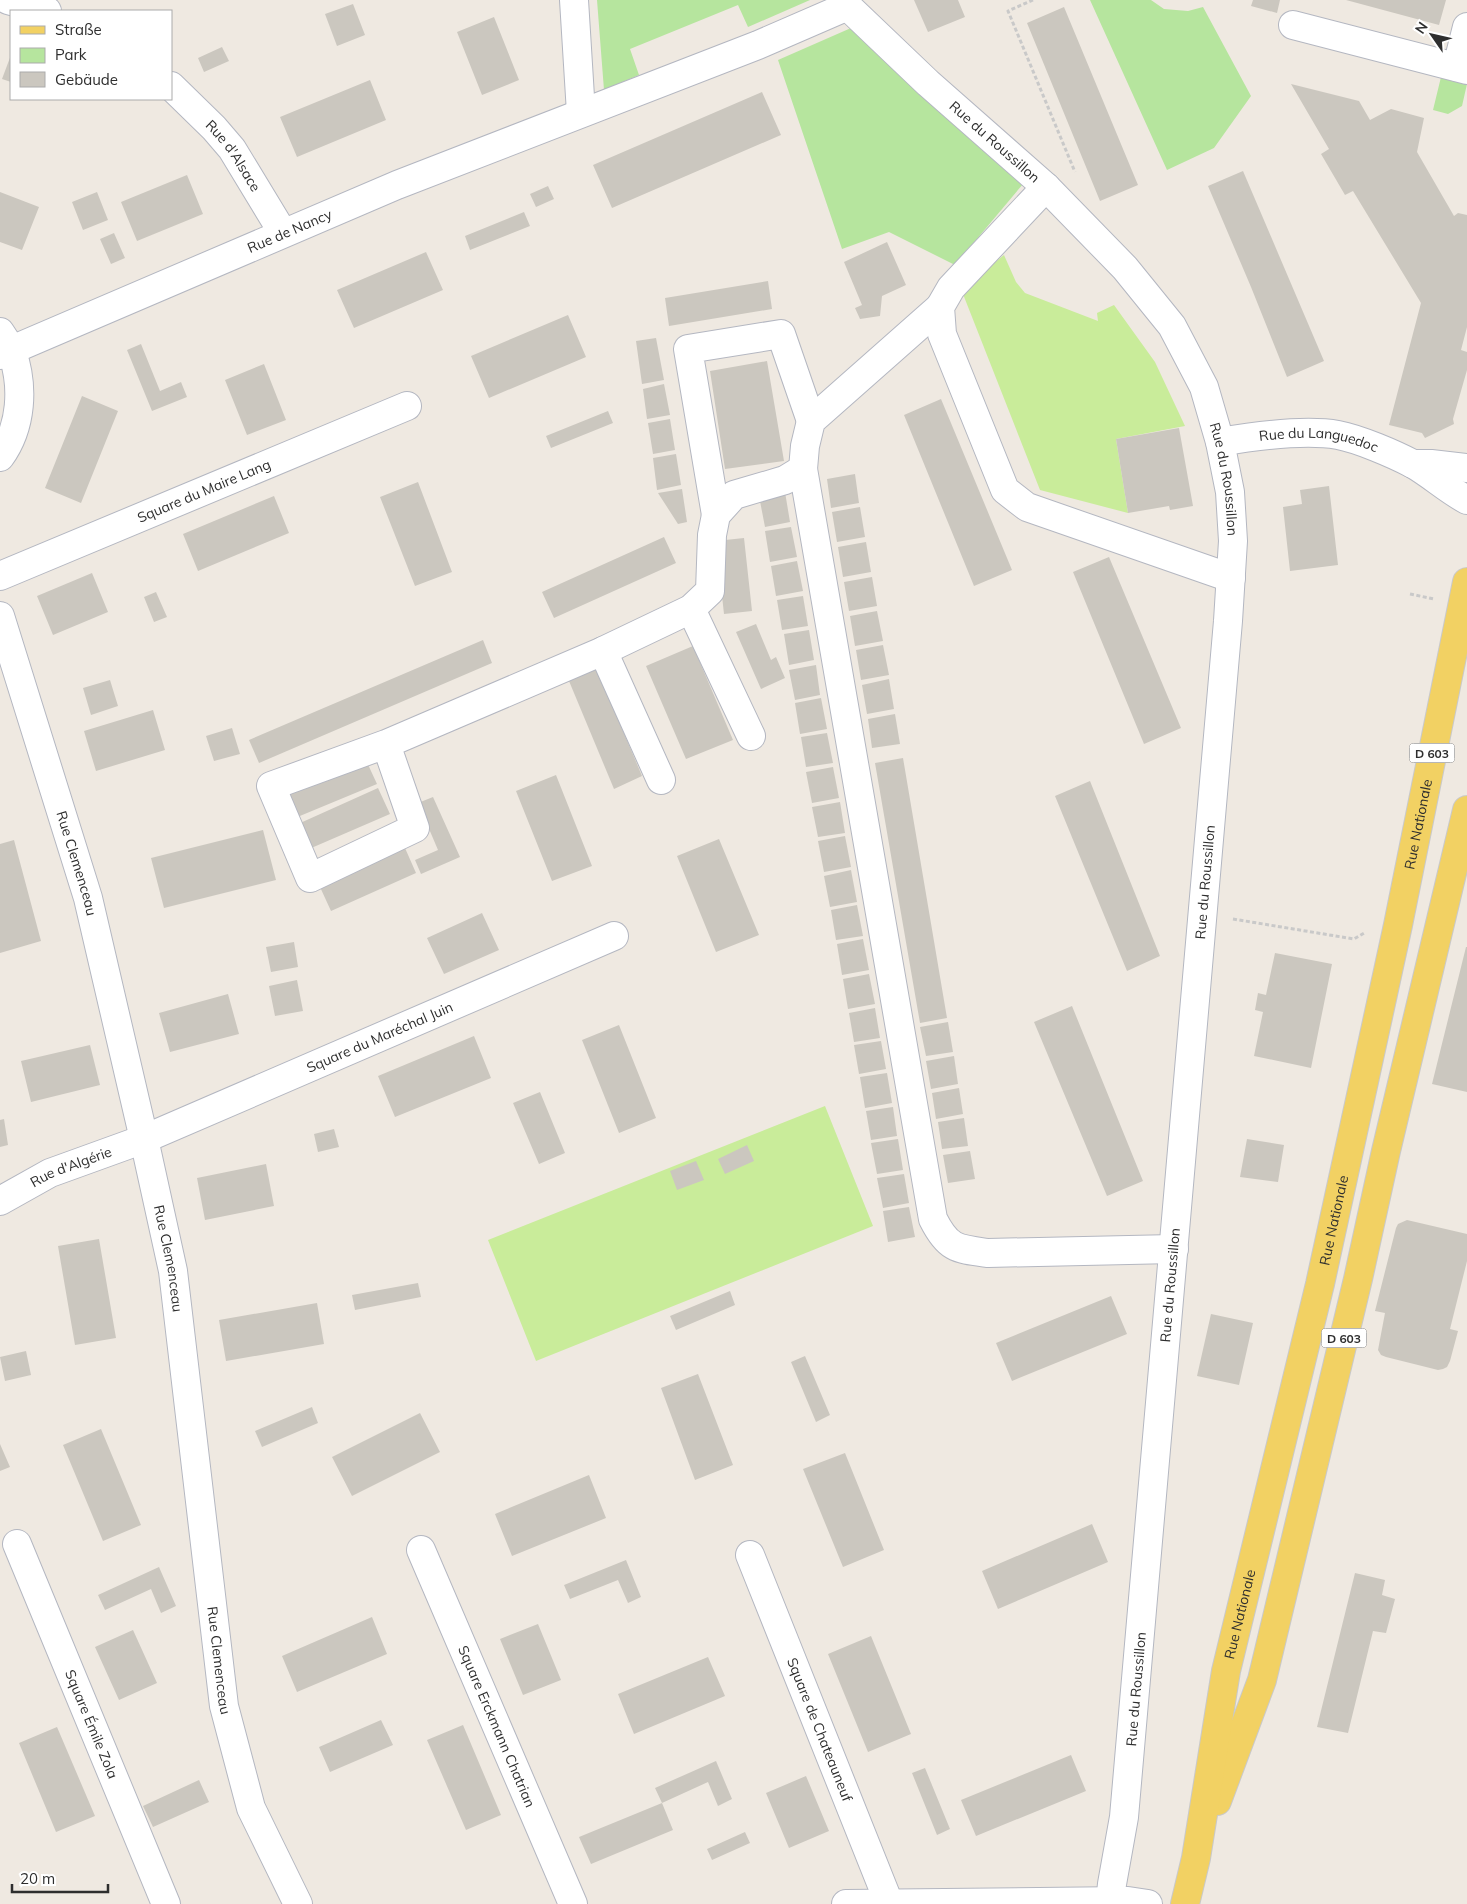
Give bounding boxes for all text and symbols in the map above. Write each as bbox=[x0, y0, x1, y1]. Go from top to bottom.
legend bbox=[10, 10, 172, 100]
north arrow bbox=[1407, 10, 1457, 60]
text: N bbox=[1411, 18, 1432, 37]
text: Straße bbox=[55, 20, 102, 39]
text: Park bbox=[55, 45, 87, 64]
text: Gebäude bbox=[55, 70, 118, 89]
street label: Rue du Roussillon bbox=[946, 97, 1044, 186]
street label: Rue d'Alsace bbox=[202, 116, 265, 195]
street label: Rue de Nancy bbox=[245, 205, 335, 257]
street label: Rue du Roussillon bbox=[1206, 420, 1242, 536]
street label: Rue du Languedoc bbox=[1258, 424, 1381, 456]
street label: Square du Maire Lang bbox=[135, 455, 273, 527]
road number: D 603 bbox=[1410, 744, 1454, 762]
street label: Rue Nationale bbox=[1400, 778, 1436, 871]
street label: Rue Clemenceau bbox=[52, 809, 101, 917]
street label: Rue du Roussillon bbox=[1191, 824, 1219, 940]
street label: Square du Maréchal Juin bbox=[304, 998, 456, 1077]
street label: Rue d'Algérie bbox=[27, 1142, 114, 1191]
street label: Rue Nationale bbox=[1315, 1174, 1352, 1267]
street label: Rue Clemenceau bbox=[150, 1203, 187, 1313]
street label: Rue du Roussillon bbox=[1156, 1227, 1184, 1343]
road number: D 603 bbox=[1322, 1329, 1366, 1348]
street label: Rue Nationale bbox=[1220, 1568, 1259, 1661]
street label: Rue Clemenceau bbox=[203, 1605, 235, 1716]
street label: Rue du Roussillon bbox=[1122, 1631, 1150, 1747]
street label: Square Erckmann Chatrian bbox=[454, 1643, 539, 1810]
street label: Square de Chateauneuf bbox=[783, 1655, 857, 1804]
street label: Square Émile Zola bbox=[61, 1667, 122, 1781]
scale bar bbox=[12, 1862, 109, 1894]
text: 20 m bbox=[20, 1869, 55, 1888]

